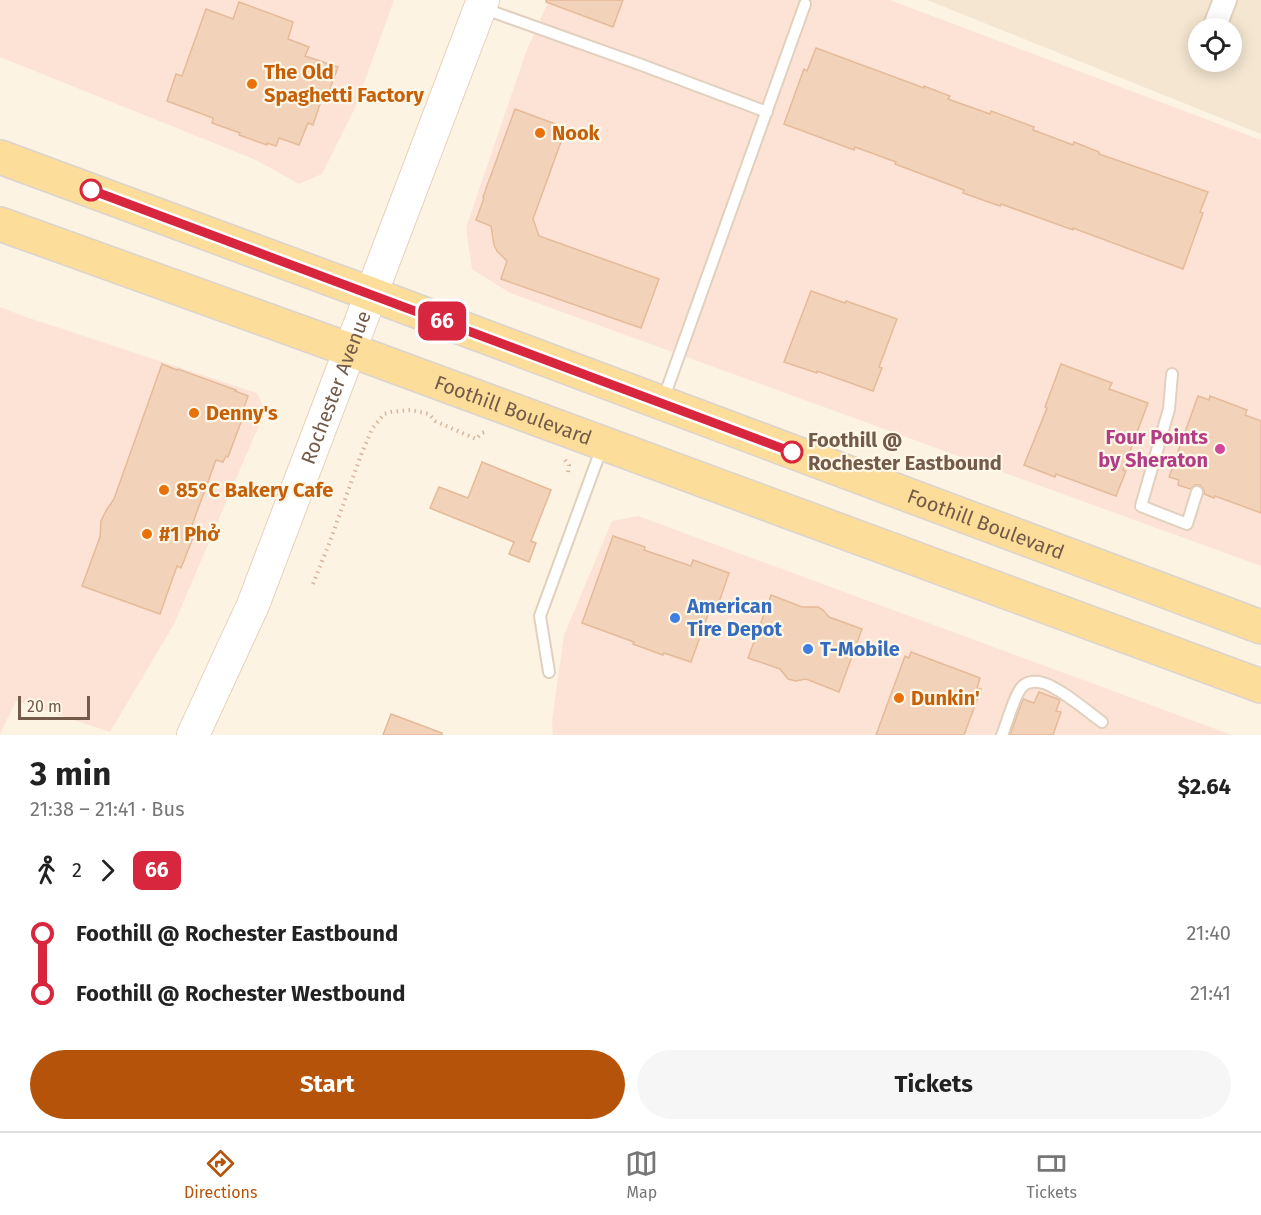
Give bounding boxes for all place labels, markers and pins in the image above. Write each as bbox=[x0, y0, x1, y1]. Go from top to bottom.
place label: The Old Spaghetti Factory bbox=[264, 60, 424, 107]
marker: The Old Spaghetti Factory bbox=[245, 77, 259, 91]
place label: Nook bbox=[552, 121, 601, 145]
marker: Nook bbox=[533, 126, 547, 140]
unlabelled marker bbox=[80, 179, 102, 201]
place label: Denny's bbox=[206, 401, 278, 425]
marker: Denny's bbox=[187, 406, 201, 420]
place label: Four Points by Sheraton bbox=[1098, 425, 1208, 472]
place label: Foothill @ Rochester Eastbound bbox=[808, 428, 1002, 475]
marker: Foothill @ Rochester Eastbound bbox=[781, 441, 803, 463]
marker: Four Points by Sheraton bbox=[1213, 442, 1227, 456]
place label: 85°C Bakery Cafe bbox=[176, 478, 333, 502]
marker: 85°C Bakery Cafe bbox=[157, 483, 171, 497]
place label: #1 Phở bbox=[159, 522, 220, 546]
marker: #1 Phở bbox=[140, 527, 154, 541]
place label: American Tire Depot bbox=[686, 594, 782, 641]
marker: American Tire Depot bbox=[668, 611, 682, 625]
place label: T-Mobile bbox=[820, 637, 900, 661]
marker: T-Mobile bbox=[801, 642, 815, 656]
place label: Dunkin' bbox=[911, 686, 980, 710]
marker: Dunkin' bbox=[892, 691, 906, 705]

